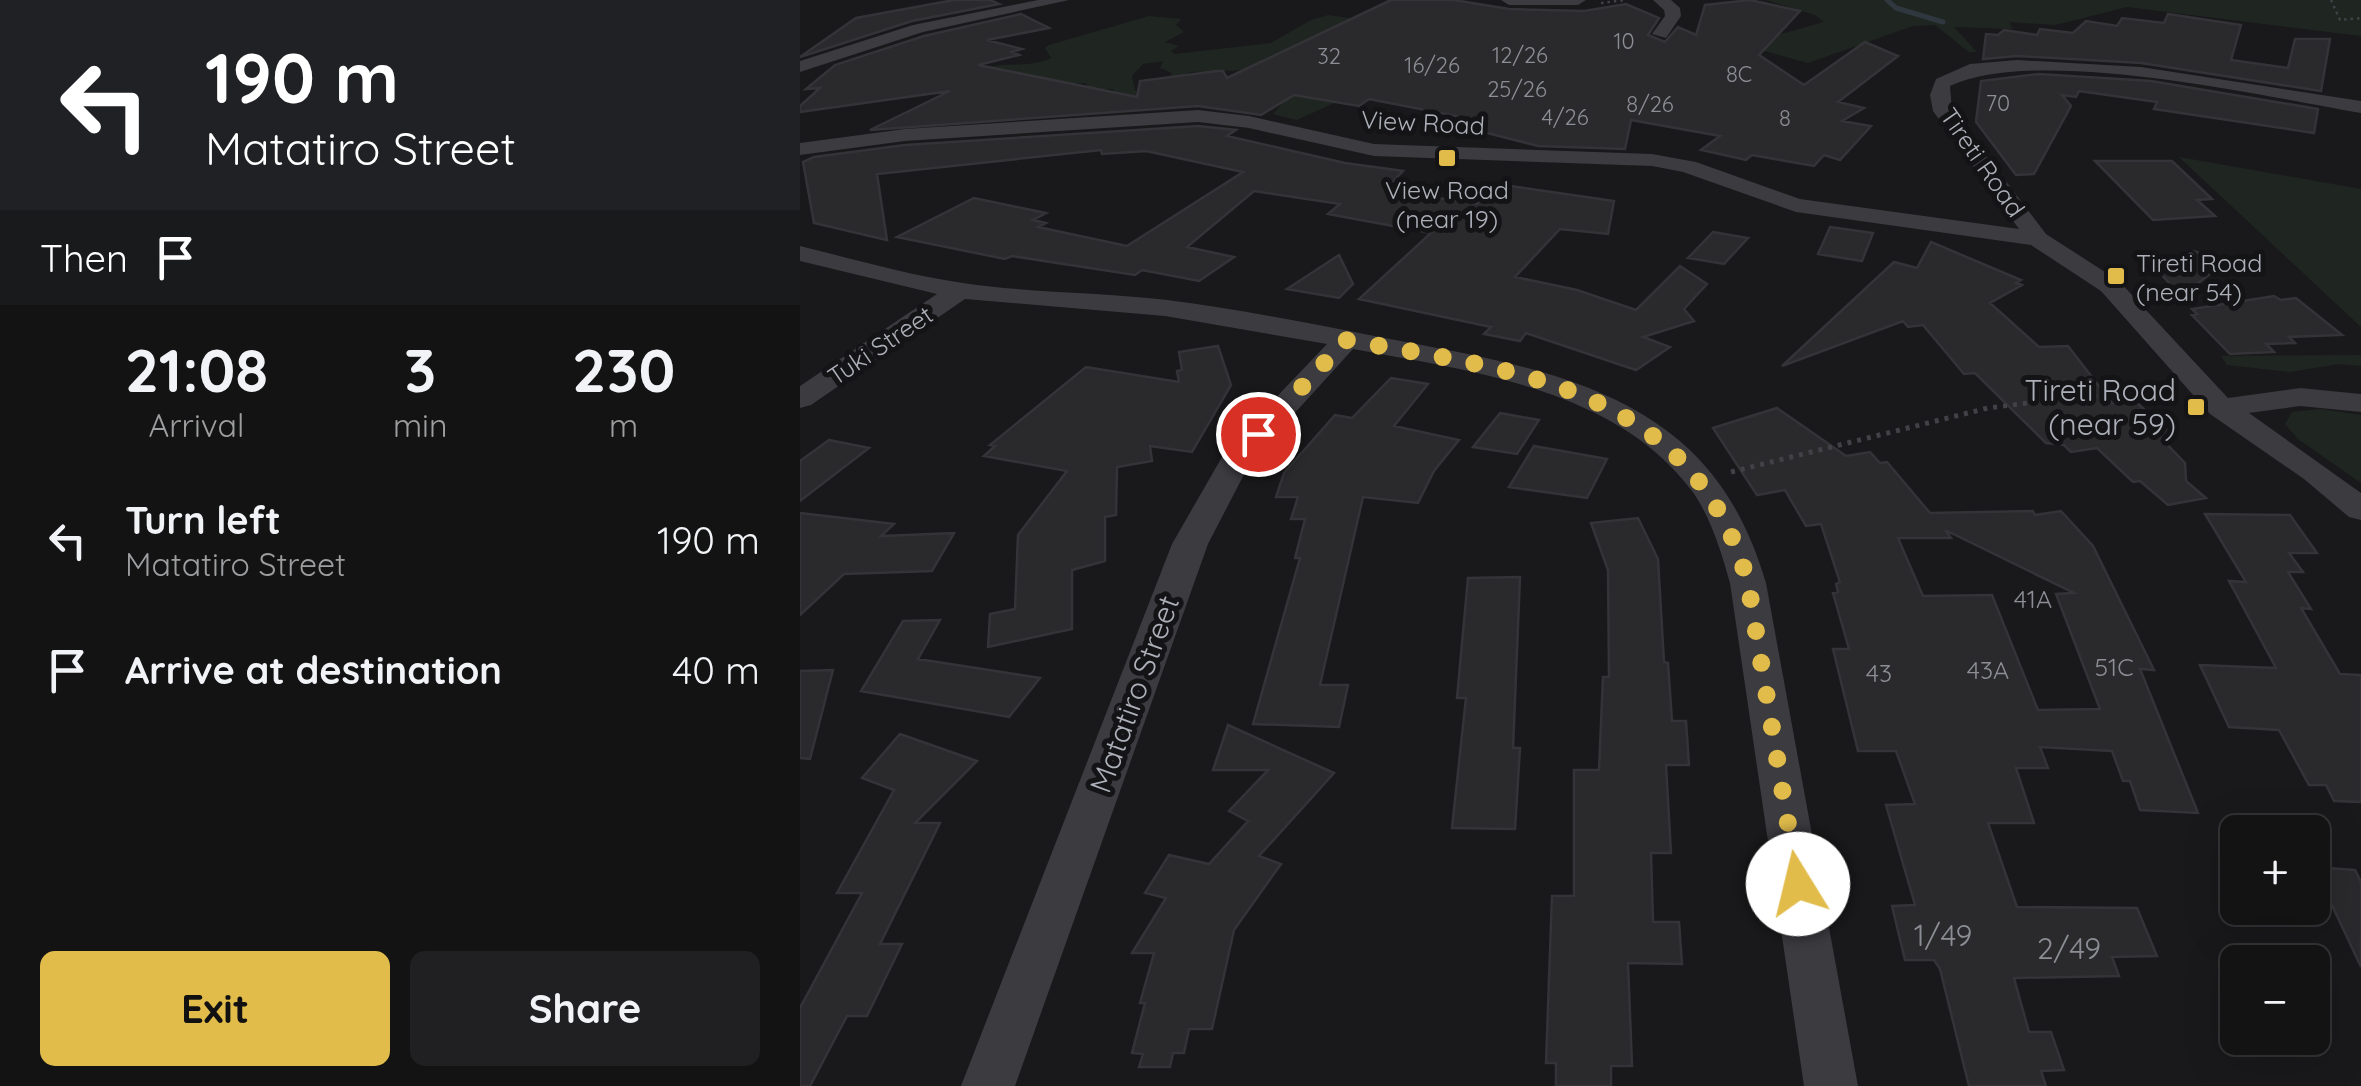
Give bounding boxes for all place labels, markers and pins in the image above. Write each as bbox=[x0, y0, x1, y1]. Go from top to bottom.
marker: View Road (near 19) bbox=[1436, 147, 1458, 169]
place label: View Road (near 19) bbox=[1385, 174, 1509, 234]
place label: Tireti Road (near 54) bbox=[2136, 247, 2262, 307]
marker: Tireti Road (near 54) bbox=[2105, 265, 2127, 287]
place label: Tireti Road (near 59) bbox=[2024, 371, 2176, 443]
pin bbox=[1216, 392, 1301, 477]
marker: Tireti Road (near 59) bbox=[2185, 396, 2207, 418]

